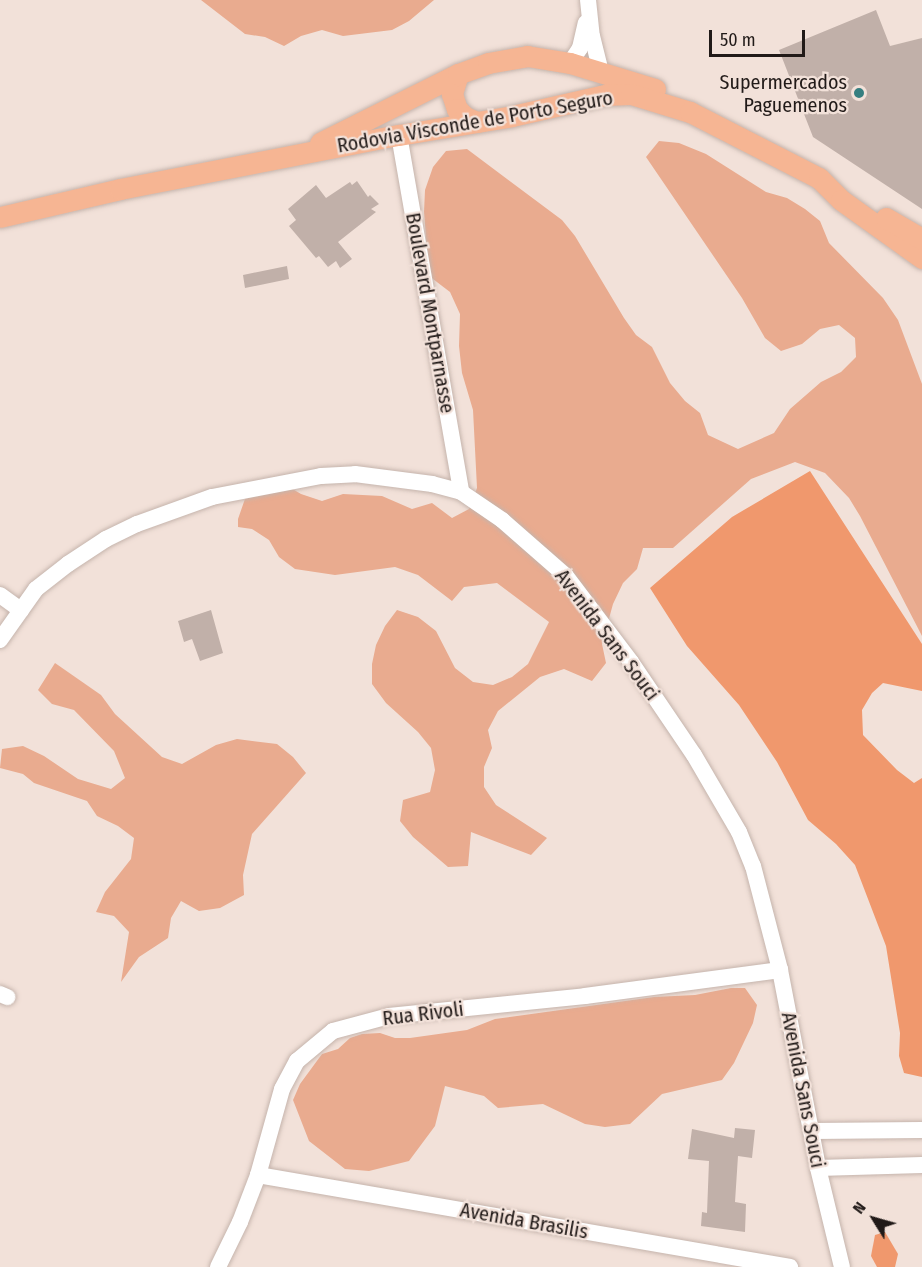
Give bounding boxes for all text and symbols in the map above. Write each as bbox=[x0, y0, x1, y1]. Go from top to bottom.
scale bar bbox=[712, 18, 808, 56]
text: 50 m bbox=[720, 29, 756, 51]
place label: Supermercados Paguemenos bbox=[720, 70, 847, 117]
street label: Rodovia Visconde de Porto Seguro bbox=[335, 86, 615, 158]
marker: Supermercados Paguemenos bbox=[852, 86, 866, 100]
street label: Boulevard Montparnasse bbox=[401, 211, 459, 415]
street label: Avenida Sans Souci bbox=[550, 565, 664, 705]
street label: Rua Rivoli bbox=[381, 997, 465, 1031]
street label: Avenida Sans Souci bbox=[776, 1010, 830, 1170]
north arrow bbox=[844, 1189, 904, 1249]
street label: Avenida Brasilis bbox=[458, 1198, 590, 1244]
text: N bbox=[849, 1198, 870, 1217]

